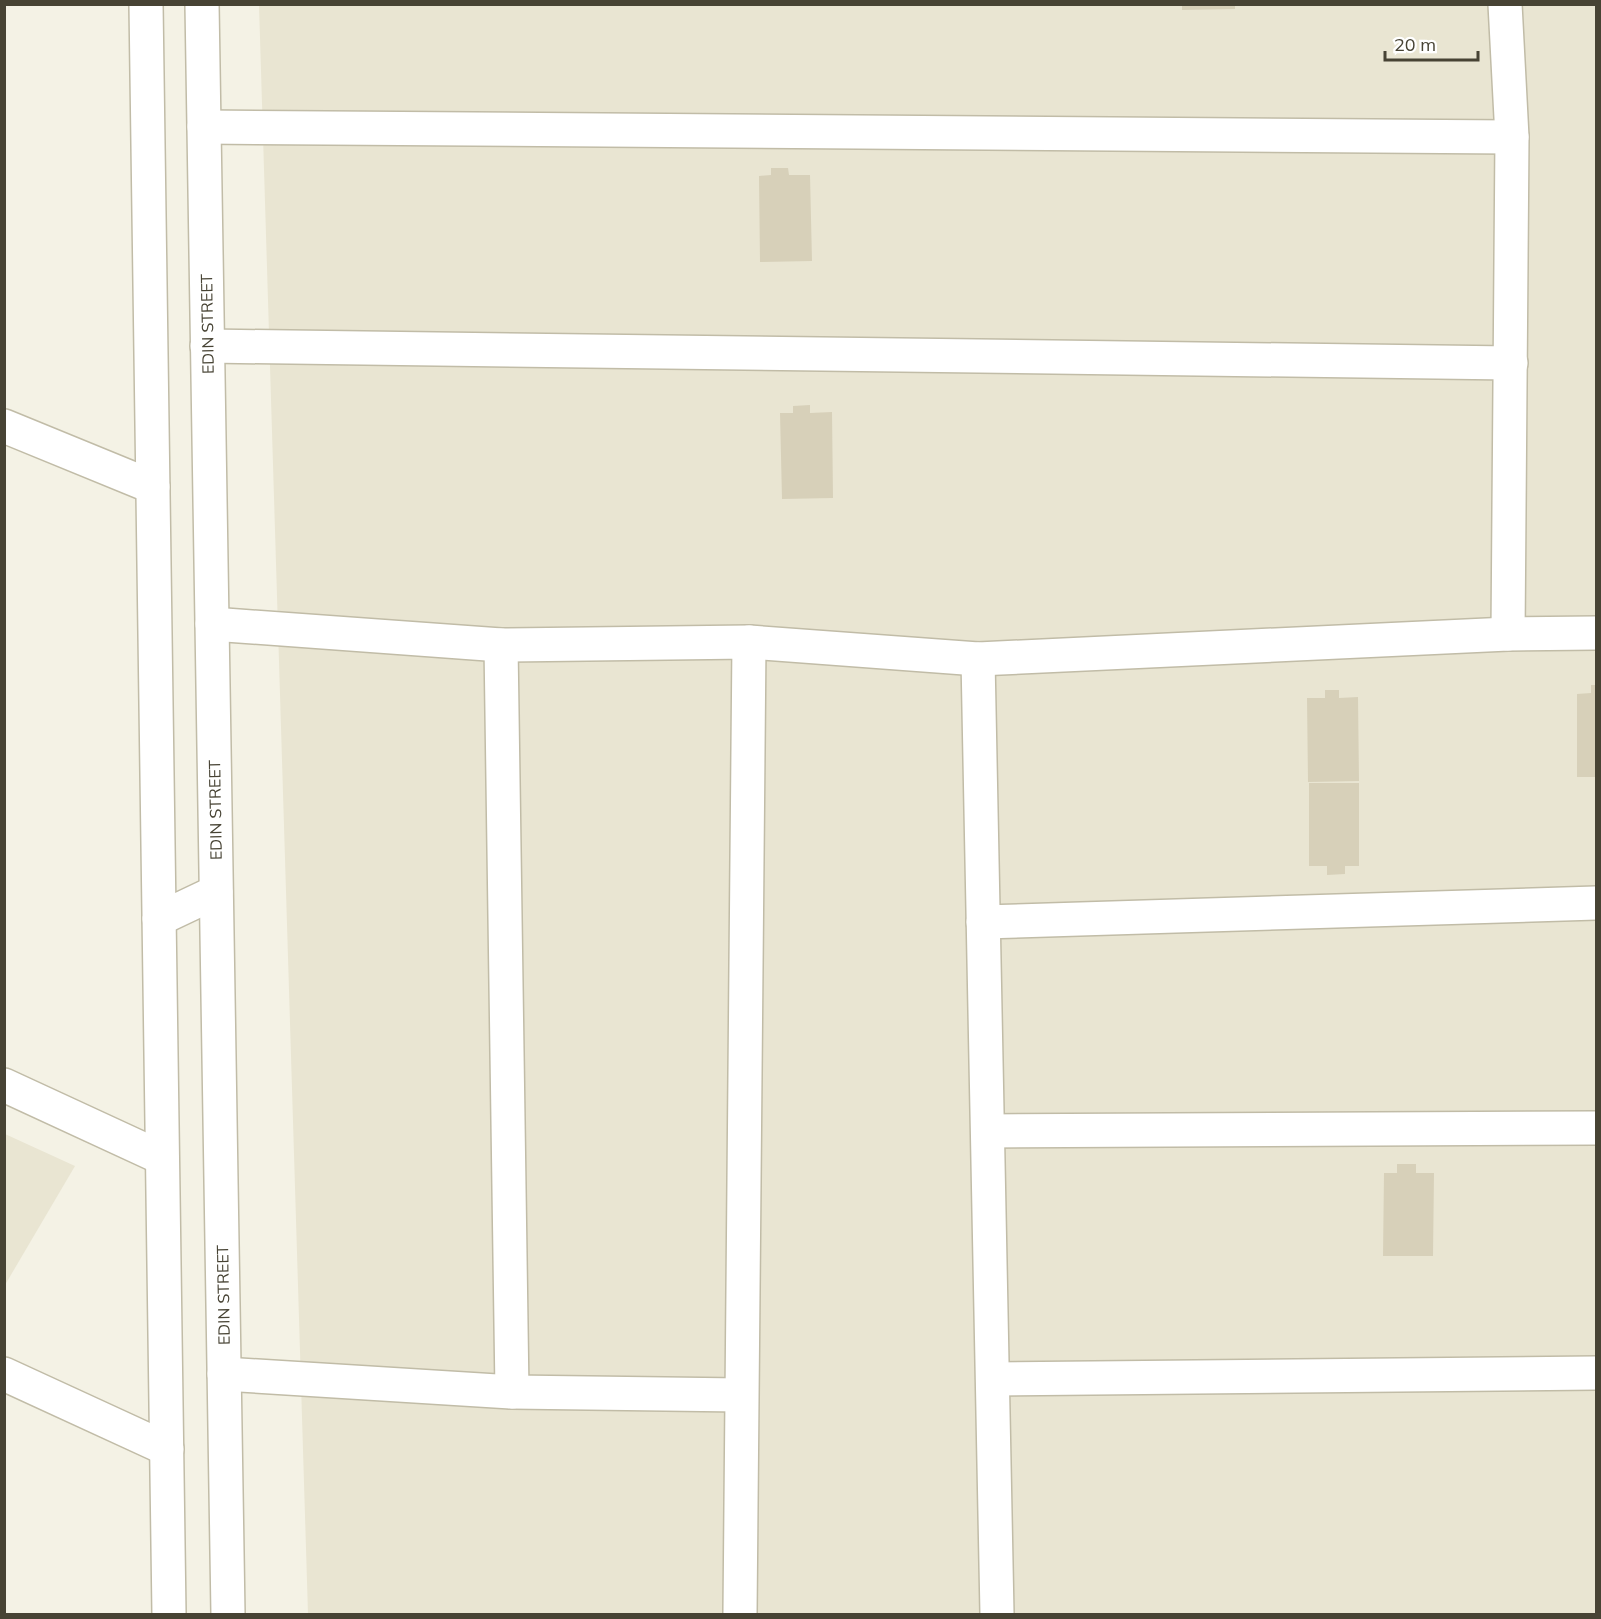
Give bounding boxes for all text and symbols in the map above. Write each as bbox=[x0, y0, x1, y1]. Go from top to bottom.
scale bar bbox=[1385, 24, 1478, 62]
text: 20 m bbox=[1394, 33, 1436, 56]
street label: EDIN STREET bbox=[196, 273, 218, 374]
street label: EDIN STREET bbox=[204, 759, 226, 860]
street label: EDIN STREET bbox=[212, 1244, 234, 1345]

